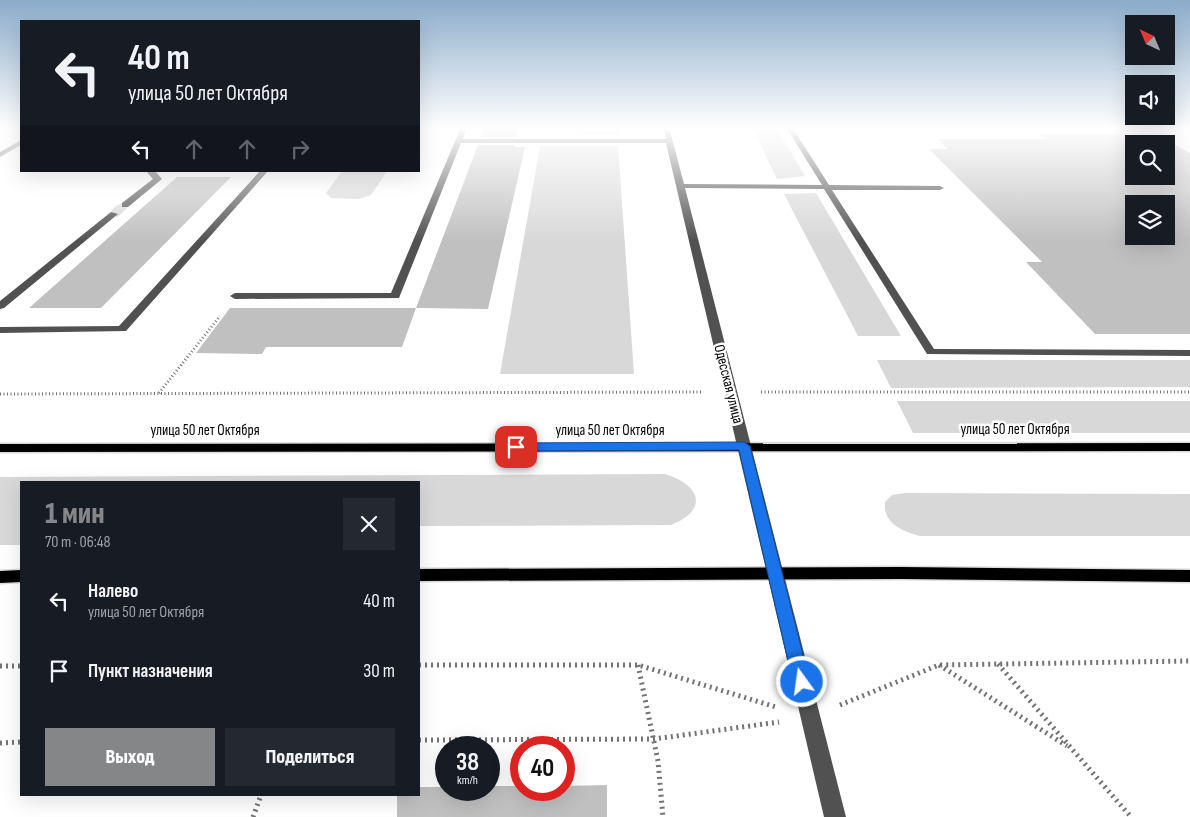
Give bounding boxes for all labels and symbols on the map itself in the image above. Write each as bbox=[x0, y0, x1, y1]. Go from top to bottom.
north arrow bbox=[1125, 15, 1175, 65]
street label: Одесская улица bbox=[710, 343, 748, 426]
street label: улица 50 лет Октября bbox=[960, 420, 1070, 439]
street label: улица 50 лет Октября bbox=[150, 421, 260, 440]
street label: улица 50 лет Октября bbox=[555, 421, 665, 440]
pin bbox=[495, 426, 537, 468]
position arrow bbox=[775, 655, 827, 707]
speed limit sign: 40 bbox=[510, 736, 575, 801]

